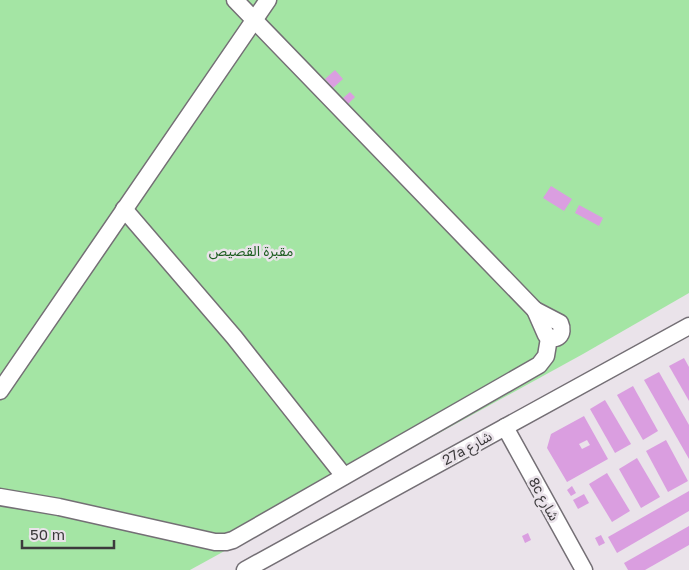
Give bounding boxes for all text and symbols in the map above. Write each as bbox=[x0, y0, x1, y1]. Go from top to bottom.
park label: مقبرة القصيص bbox=[209, 242, 293, 260]
street label: 27a شارع bbox=[439, 427, 496, 471]
street label: 8c شارع bbox=[523, 474, 563, 525]
scale bar bbox=[22, 518, 115, 550]
text: 50 m bbox=[30, 525, 65, 543]

